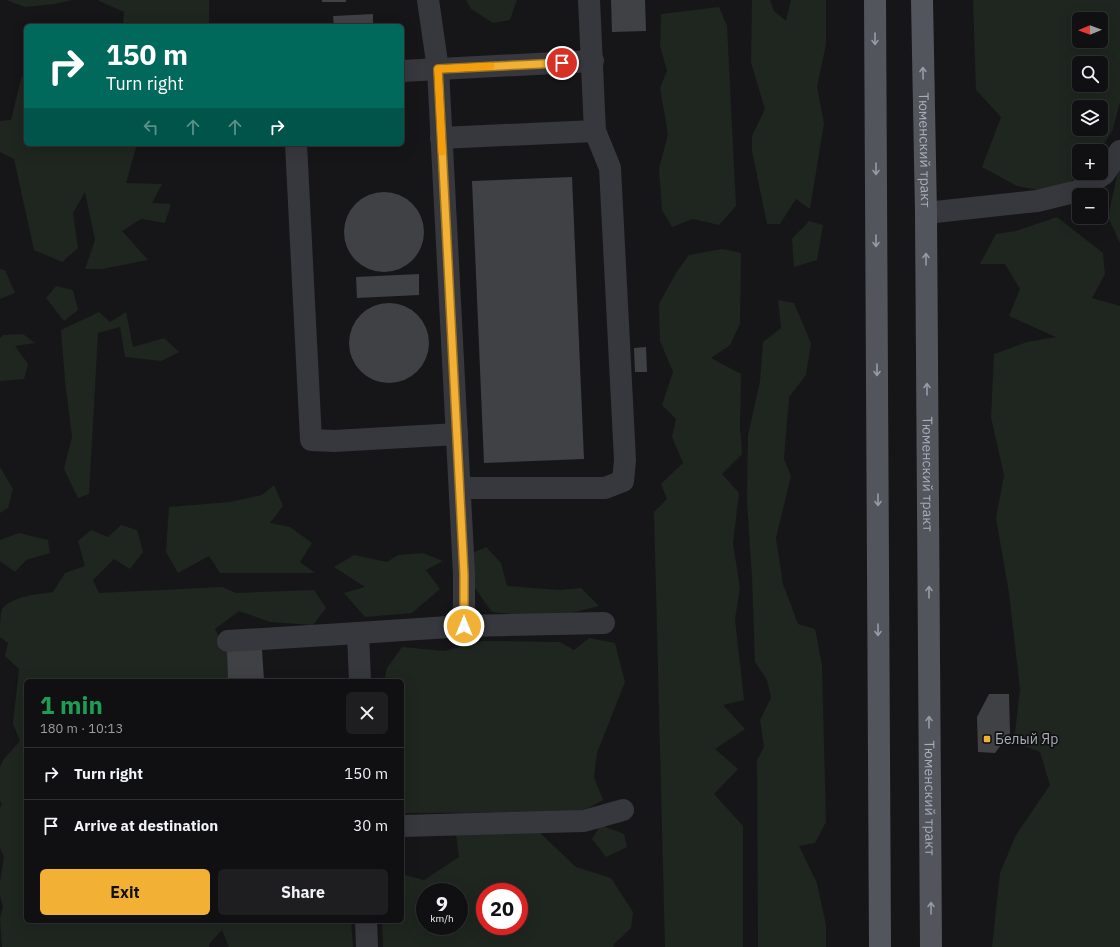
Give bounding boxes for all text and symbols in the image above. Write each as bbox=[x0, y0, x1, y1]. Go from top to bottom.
north arrow bbox=[1072, 12, 1108, 48]
map controls bbox=[1072, 12, 1108, 224]
one-way arrow bbox=[871, 32, 879, 45]
text: 150 m bbox=[106, 36, 188, 73]
icon: right bbox=[40, 40, 92, 92]
pin bbox=[545, 46, 579, 80]
icon: arrive bbox=[551, 52, 573, 74]
button: search bbox=[1072, 56, 1108, 92]
one-way arrow bbox=[919, 67, 927, 80]
text: Turn right bbox=[106, 72, 184, 95]
street label: Тюменский тракт bbox=[915, 92, 935, 208]
button: layers bbox=[1072, 100, 1108, 136]
icon: left bbox=[140, 116, 162, 138]
icon: ahead bbox=[182, 116, 204, 138]
icon: ahead bbox=[224, 116, 246, 138]
icon: right bbox=[266, 116, 288, 138]
button: + bbox=[1072, 144, 1108, 180]
one-way arrow bbox=[872, 162, 880, 175]
button: − bbox=[1072, 188, 1108, 224]
one-way arrow bbox=[872, 234, 880, 247]
one-way arrow bbox=[922, 253, 930, 266]
one-way arrow bbox=[873, 363, 881, 376]
one-way arrow bbox=[923, 383, 931, 396]
street label: Тюменский тракт bbox=[918, 416, 937, 532]
one-way arrow bbox=[874, 493, 881, 506]
one-way arrow bbox=[925, 586, 932, 599]
position arrow bbox=[443, 605, 485, 647]
one-way arrow bbox=[874, 623, 882, 636]
text: 1 min bbox=[40, 689, 103, 721]
button: close bbox=[346, 692, 388, 734]
one-way arrow bbox=[926, 716, 933, 729]
text: 180 m · 10:13 bbox=[40, 720, 123, 737]
place label: Белый Яр bbox=[995, 730, 1058, 748]
marker: Белый Яр bbox=[982, 734, 992, 744]
street label: Тюменский тракт bbox=[921, 740, 939, 856]
icon: right bbox=[40, 763, 62, 785]
text: Turn right bbox=[74, 764, 143, 783]
text: 150 m bbox=[344, 764, 388, 783]
icon: arrive bbox=[40, 815, 62, 837]
text: Arrive at destination bbox=[74, 816, 218, 835]
text: 30 m bbox=[353, 816, 388, 835]
button: Exit bbox=[40, 869, 210, 915]
button: Share bbox=[218, 869, 388, 915]
speed limit sign: 20 bbox=[476, 883, 528, 935]
text: 9 bbox=[436, 890, 448, 917]
one-way arrow bbox=[927, 902, 935, 915]
text: km/h bbox=[430, 912, 454, 925]

